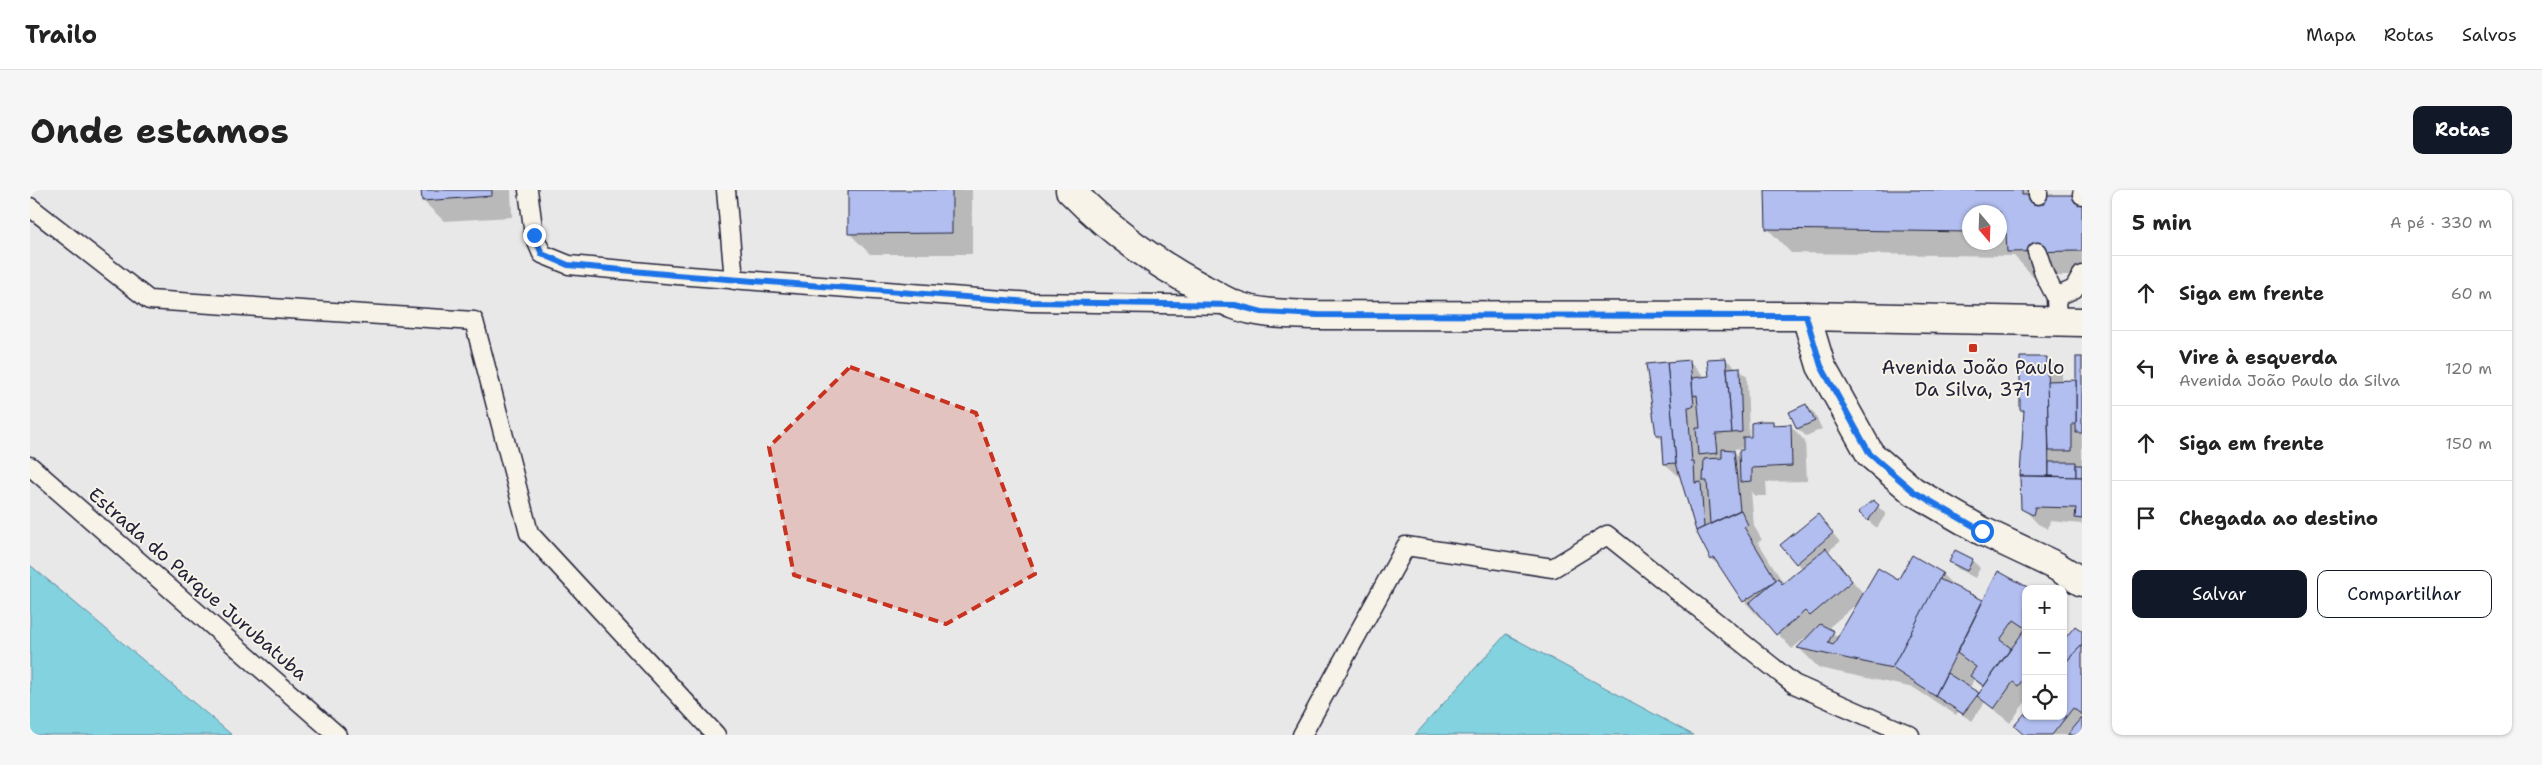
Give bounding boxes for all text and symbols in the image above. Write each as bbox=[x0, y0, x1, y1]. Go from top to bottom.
text: Trailo bbox=[25, 19, 97, 51]
text: Mapa bbox=[2306, 23, 2356, 47]
text: Rotas bbox=[2384, 23, 2434, 47]
text: Salvos bbox=[2462, 23, 2517, 47]
button: Rotas bbox=[2413, 106, 2512, 154]
text: Onde estamos bbox=[30, 107, 289, 154]
north arrow bbox=[1962, 205, 2007, 250]
text: 5 min bbox=[2132, 209, 2192, 237]
text: A pé · 330 m bbox=[2390, 212, 2492, 233]
route end bbox=[523, 224, 546, 247]
icon: ahead bbox=[2132, 279, 2160, 307]
text: Siga em frente bbox=[2179, 281, 2324, 306]
text: 60 m bbox=[2451, 283, 2492, 304]
marker: Avenida João Paulo Da Silva, 371 bbox=[1967, 342, 1979, 354]
text: Vire à esquerda bbox=[2179, 345, 2337, 370]
icon: left bbox=[2132, 354, 2160, 382]
place label: Avenida João Paulo Da Silva, 371 bbox=[1882, 355, 2064, 402]
text: 120 m bbox=[2445, 358, 2492, 379]
text: Avenida João Paulo da Silva bbox=[2179, 370, 2400, 391]
icon: ahead bbox=[2132, 429, 2160, 457]
text: Siga em frente bbox=[2179, 431, 2324, 456]
text: 150 m bbox=[2445, 433, 2492, 454]
street label: Estrada do Parque Jurubatuba bbox=[83, 482, 313, 686]
icon: arrive bbox=[2132, 504, 2160, 532]
text: Chegada ao destino bbox=[2179, 506, 2378, 531]
route start bbox=[1971, 520, 1994, 543]
button: Salvar bbox=[2132, 570, 2307, 618]
button: Compartilhar bbox=[2317, 570, 2492, 618]
map controls bbox=[2022, 585, 2067, 720]
button: + bbox=[2022, 585, 2067, 630]
button: − bbox=[2022, 630, 2067, 675]
button: locate bbox=[2022, 675, 2067, 720]

